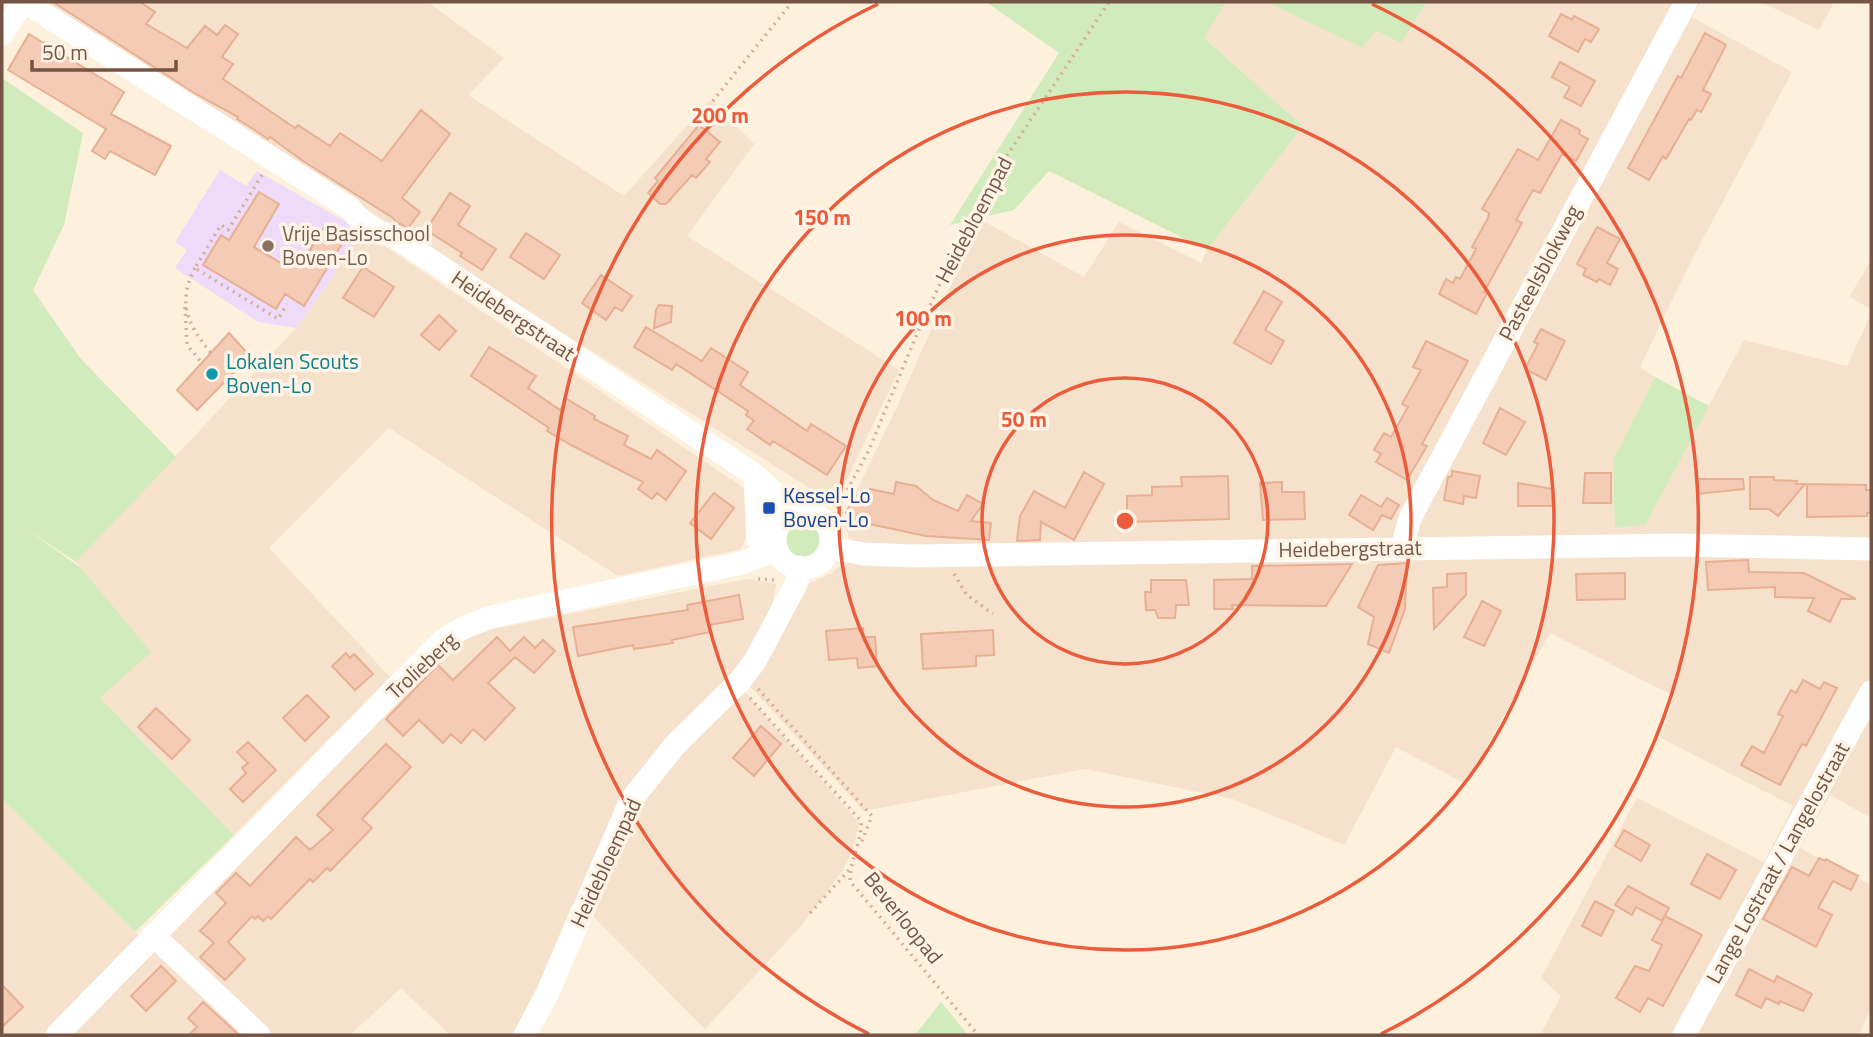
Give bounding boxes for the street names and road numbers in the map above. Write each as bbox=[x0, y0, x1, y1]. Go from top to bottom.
street label: Heidebloempad bbox=[926, 151, 1020, 288]
street label: Pasteelsblokweg bbox=[1490, 199, 1589, 346]
street label: Heidebergstraat bbox=[445, 262, 582, 369]
street label: Heidebergstraat bbox=[1278, 531, 1423, 565]
street label: Trolieberg bbox=[379, 624, 464, 707]
street label: Lange Lostraat / Langelostraat bbox=[1697, 735, 1857, 989]
street label: Heidebloempad bbox=[561, 793, 649, 932]
street label: Beverloopad bbox=[856, 864, 951, 971]

